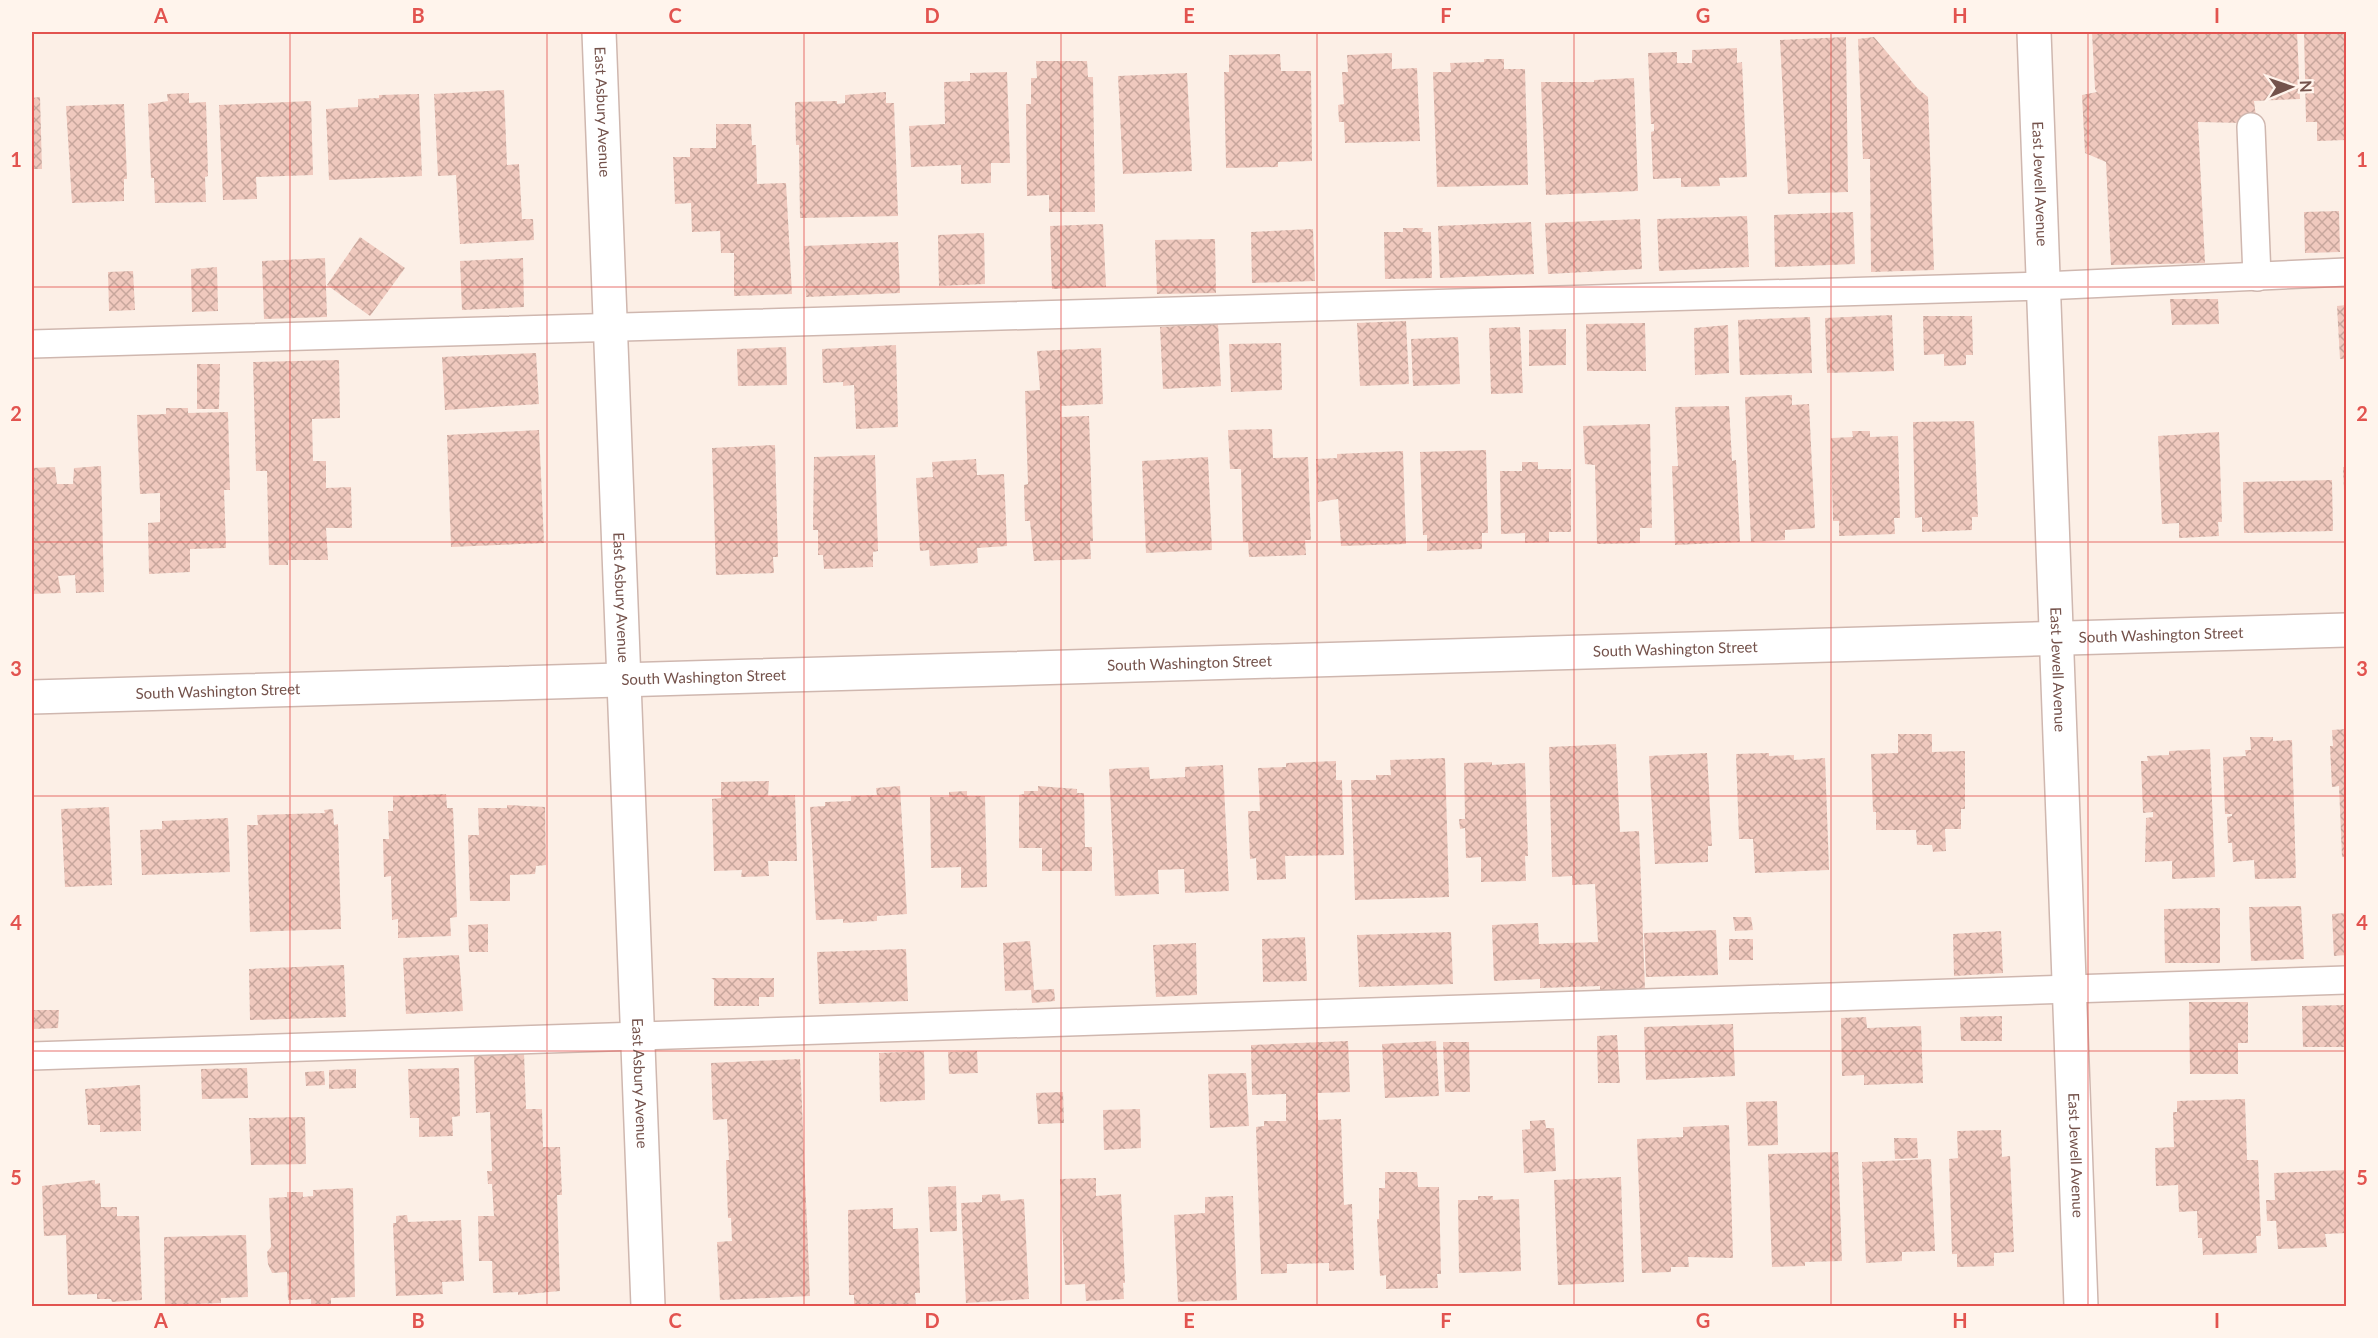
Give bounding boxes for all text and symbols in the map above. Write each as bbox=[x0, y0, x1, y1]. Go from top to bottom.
text: A bbox=[153, 3, 168, 27]
text: B bbox=[411, 3, 425, 27]
text: C bbox=[668, 3, 682, 27]
text: D bbox=[924, 3, 940, 27]
text: E bbox=[1183, 3, 1195, 27]
text: F bbox=[1440, 3, 1452, 27]
text: G bbox=[1696, 3, 1710, 27]
text: H bbox=[1952, 3, 1968, 27]
text: I bbox=[2214, 3, 2220, 27]
street label: East Asbury Avenue bbox=[592, 46, 615, 178]
north arrow bbox=[2261, 57, 2321, 117]
text: N bbox=[2297, 80, 2316, 93]
street label: East Jewell Avenue bbox=[2029, 121, 2052, 247]
text: 1 bbox=[10, 147, 22, 171]
text: 1 bbox=[2356, 147, 2368, 171]
text: 2 bbox=[10, 401, 22, 425]
text: 2 bbox=[2356, 401, 2368, 425]
street label: East Asbury Avenue bbox=[610, 532, 633, 663]
street label: East Jewell Avenue bbox=[2047, 607, 2070, 732]
street label: South Washington Street bbox=[2078, 623, 2244, 646]
street label: South Washington Street bbox=[1593, 637, 1759, 660]
street label: South Washington Street bbox=[1107, 651, 1273, 674]
text: 3 bbox=[10, 656, 22, 680]
text: 3 bbox=[2356, 656, 2368, 680]
street label: South Washington Street bbox=[621, 665, 787, 688]
street label: South Washington Street bbox=[135, 679, 301, 702]
text: 4 bbox=[10, 910, 22, 934]
text: 4 bbox=[2356, 910, 2368, 934]
street label: East Asbury Avenue bbox=[629, 1018, 652, 1149]
street label: East Jewell Avenue bbox=[2065, 1092, 2088, 1218]
text: 5 bbox=[10, 1165, 22, 1189]
text: 5 bbox=[2356, 1165, 2368, 1189]
text: A bbox=[153, 1308, 168, 1332]
text: B bbox=[411, 1308, 425, 1332]
text: C bbox=[668, 1308, 682, 1332]
text: D bbox=[924, 1308, 940, 1332]
text: E bbox=[1183, 1308, 1195, 1332]
text: F bbox=[1440, 1308, 1452, 1332]
text: G bbox=[1696, 1308, 1710, 1332]
text: H bbox=[1952, 1308, 1968, 1332]
text: I bbox=[2214, 1308, 2220, 1332]

